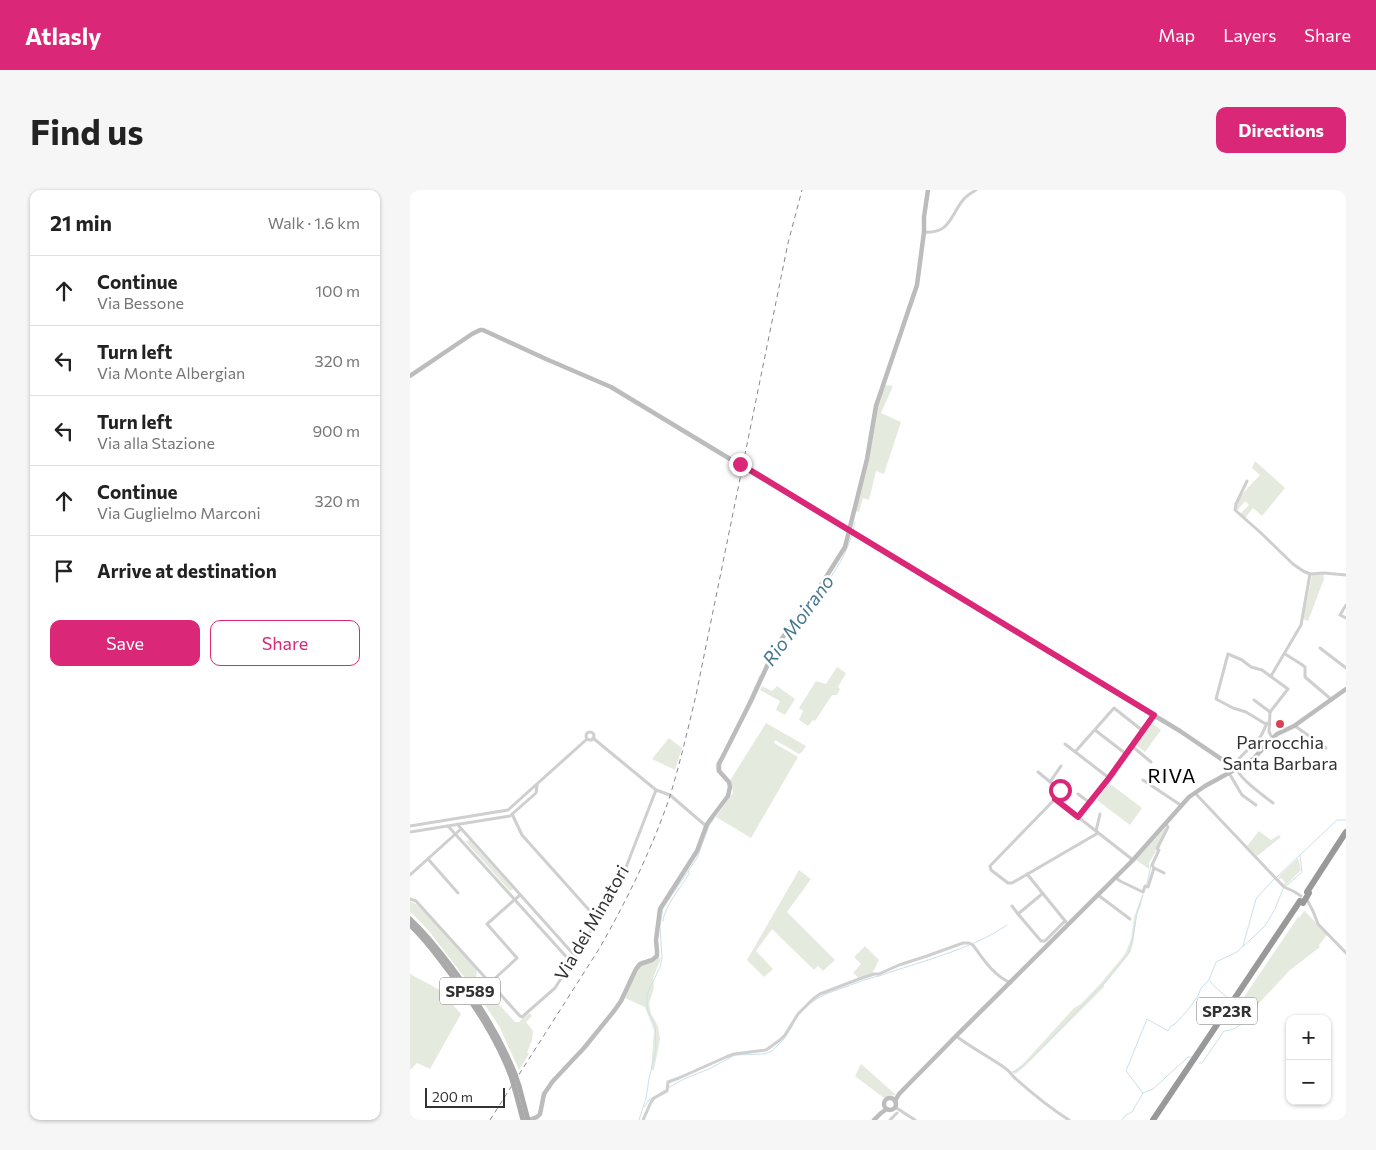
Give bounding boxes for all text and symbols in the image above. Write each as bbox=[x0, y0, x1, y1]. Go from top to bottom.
text: Atlasly bbox=[25, 21, 102, 50]
text: Map bbox=[1158, 24, 1195, 46]
text: Layers bbox=[1223, 24, 1276, 46]
text: Share bbox=[1304, 24, 1351, 46]
button: Directions bbox=[1216, 107, 1346, 153]
text: Find us bbox=[30, 109, 144, 152]
text: 21 min bbox=[50, 210, 112, 235]
text: Walk · 1.6 km bbox=[268, 213, 360, 232]
text: Continue bbox=[97, 270, 177, 293]
icon: ahead bbox=[50, 277, 78, 305]
text: 100 m bbox=[315, 281, 360, 300]
text: Via Bessone bbox=[97, 293, 184, 312]
text: Turn left bbox=[97, 340, 172, 363]
icon: left bbox=[50, 347, 78, 375]
text: 320 m bbox=[315, 351, 360, 370]
text: Via Monte Albergian bbox=[97, 363, 245, 382]
text: Turn left bbox=[97, 410, 172, 433]
icon: left bbox=[50, 417, 78, 445]
text: 900 m bbox=[312, 421, 360, 440]
text: Via alla Stazione bbox=[97, 433, 215, 452]
route end bbox=[729, 453, 752, 476]
text: Continue bbox=[97, 480, 177, 503]
icon: ahead bbox=[50, 487, 78, 515]
text: 320 m bbox=[315, 491, 360, 510]
text: Via Guglielmo Marconi bbox=[97, 503, 261, 522]
icon: arrive bbox=[50, 557, 78, 585]
text: Arrive at destination bbox=[97, 559, 277, 582]
water label: Rio Moirano bbox=[757, 570, 838, 670]
button: Save bbox=[50, 620, 200, 666]
button: Share bbox=[210, 620, 360, 666]
marker: Parrocchia Santa Barbara bbox=[1274, 718, 1286, 730]
place label: Parrocchia Santa Barbara bbox=[1222, 731, 1338, 774]
district label: RIVA bbox=[1147, 763, 1197, 787]
route start bbox=[1049, 779, 1072, 802]
street label: Via dei Minatori bbox=[549, 861, 633, 984]
road number: SP589 bbox=[440, 978, 500, 1004]
road number: SP23R bbox=[1197, 998, 1257, 1024]
map controls bbox=[1286, 1015, 1331, 1105]
button: + bbox=[1286, 1015, 1331, 1060]
button: − bbox=[1286, 1060, 1331, 1105]
scale bar bbox=[425, 1085, 505, 1108]
text: 200 m bbox=[432, 1088, 473, 1105]

